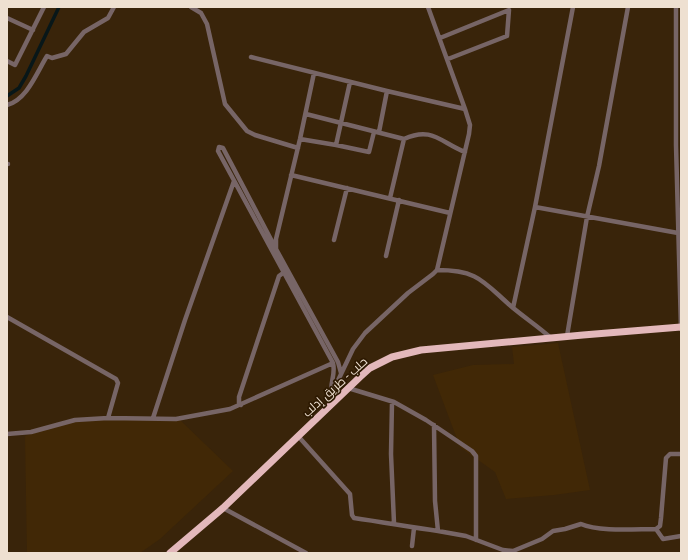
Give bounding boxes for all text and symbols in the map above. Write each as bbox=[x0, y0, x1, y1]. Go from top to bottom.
street label: حلب - طريق إدلب bbox=[300, 354, 370, 420]

